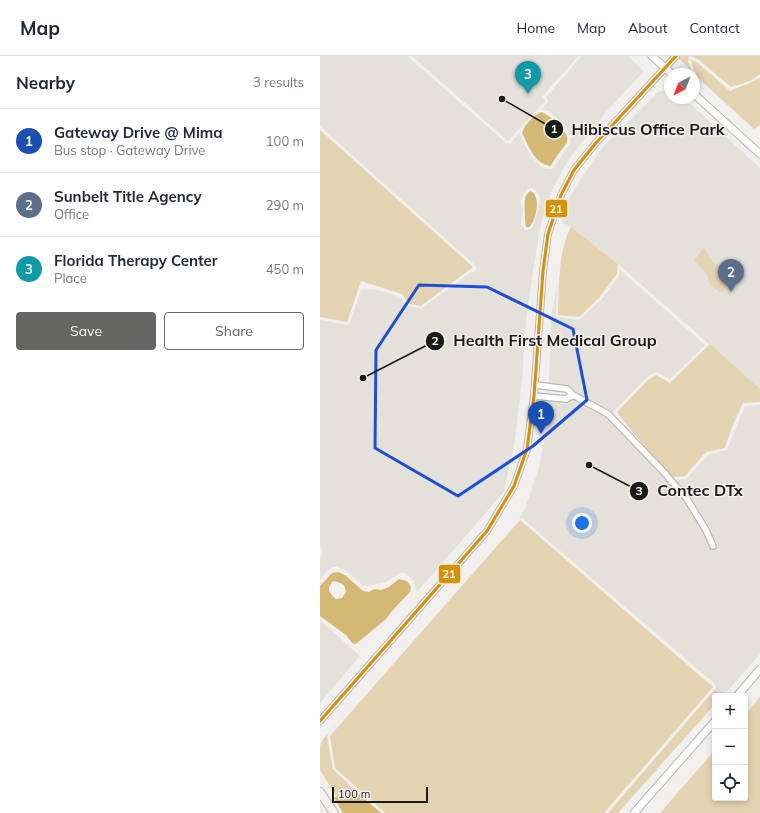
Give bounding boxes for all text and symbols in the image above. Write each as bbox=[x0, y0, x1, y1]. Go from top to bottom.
text: Map bbox=[20, 16, 60, 40]
text: Home bbox=[516, 19, 555, 37]
text: Map bbox=[577, 19, 606, 37]
text: About bbox=[628, 19, 668, 37]
text: Contact bbox=[690, 19, 740, 37]
pin: 3 bbox=[515, 61, 541, 94]
north arrow bbox=[664, 68, 700, 104]
text: Nearby bbox=[16, 72, 75, 93]
text: 3 results bbox=[253, 74, 304, 90]
callout: Hibiscus Office Park bbox=[544, 115, 733, 143]
text: Hibiscus Office Park bbox=[571, 119, 726, 139]
text: 1 bbox=[550, 121, 558, 136]
text: Gateway Drive @ Mima bbox=[54, 123, 223, 142]
text: 1 bbox=[25, 133, 33, 149]
text: 100 m bbox=[266, 133, 304, 149]
text: Bus stop · Gateway Drive bbox=[54, 142, 205, 158]
text: Sunbelt Title Agency bbox=[54, 187, 202, 206]
text: 2 bbox=[25, 197, 33, 213]
text: 290 m bbox=[266, 197, 304, 213]
line badge: 21 bbox=[545, 199, 568, 218]
text: 21 bbox=[549, 202, 563, 216]
text: Office bbox=[54, 206, 89, 222]
text: Florida Therapy Center bbox=[54, 251, 218, 270]
pin: 2 bbox=[718, 259, 744, 292]
text: 3 bbox=[25, 261, 33, 277]
text: 450 m bbox=[266, 261, 304, 277]
text: Place bbox=[54, 270, 87, 286]
button: Save bbox=[16, 312, 156, 350]
button: Share bbox=[164, 312, 304, 350]
callout: Health First Medical Group bbox=[425, 327, 665, 355]
text: Health First Medical Group bbox=[453, 330, 657, 350]
text: 2 bbox=[431, 333, 439, 348]
pin: 1 bbox=[528, 401, 554, 434]
callout: Contec DTx bbox=[629, 477, 750, 505]
text: Contec DTx bbox=[657, 480, 743, 500]
text: 3 bbox=[635, 483, 643, 498]
your location bbox=[572, 513, 592, 533]
line badge: 21 bbox=[438, 564, 461, 584]
text: 21 bbox=[442, 567, 456, 581]
map controls bbox=[712, 693, 748, 801]
button: + bbox=[712, 693, 748, 729]
button: − bbox=[712, 729, 748, 765]
button: locate bbox=[712, 765, 748, 801]
scale bar bbox=[332, 785, 428, 804]
text: 100 m bbox=[338, 787, 370, 801]

